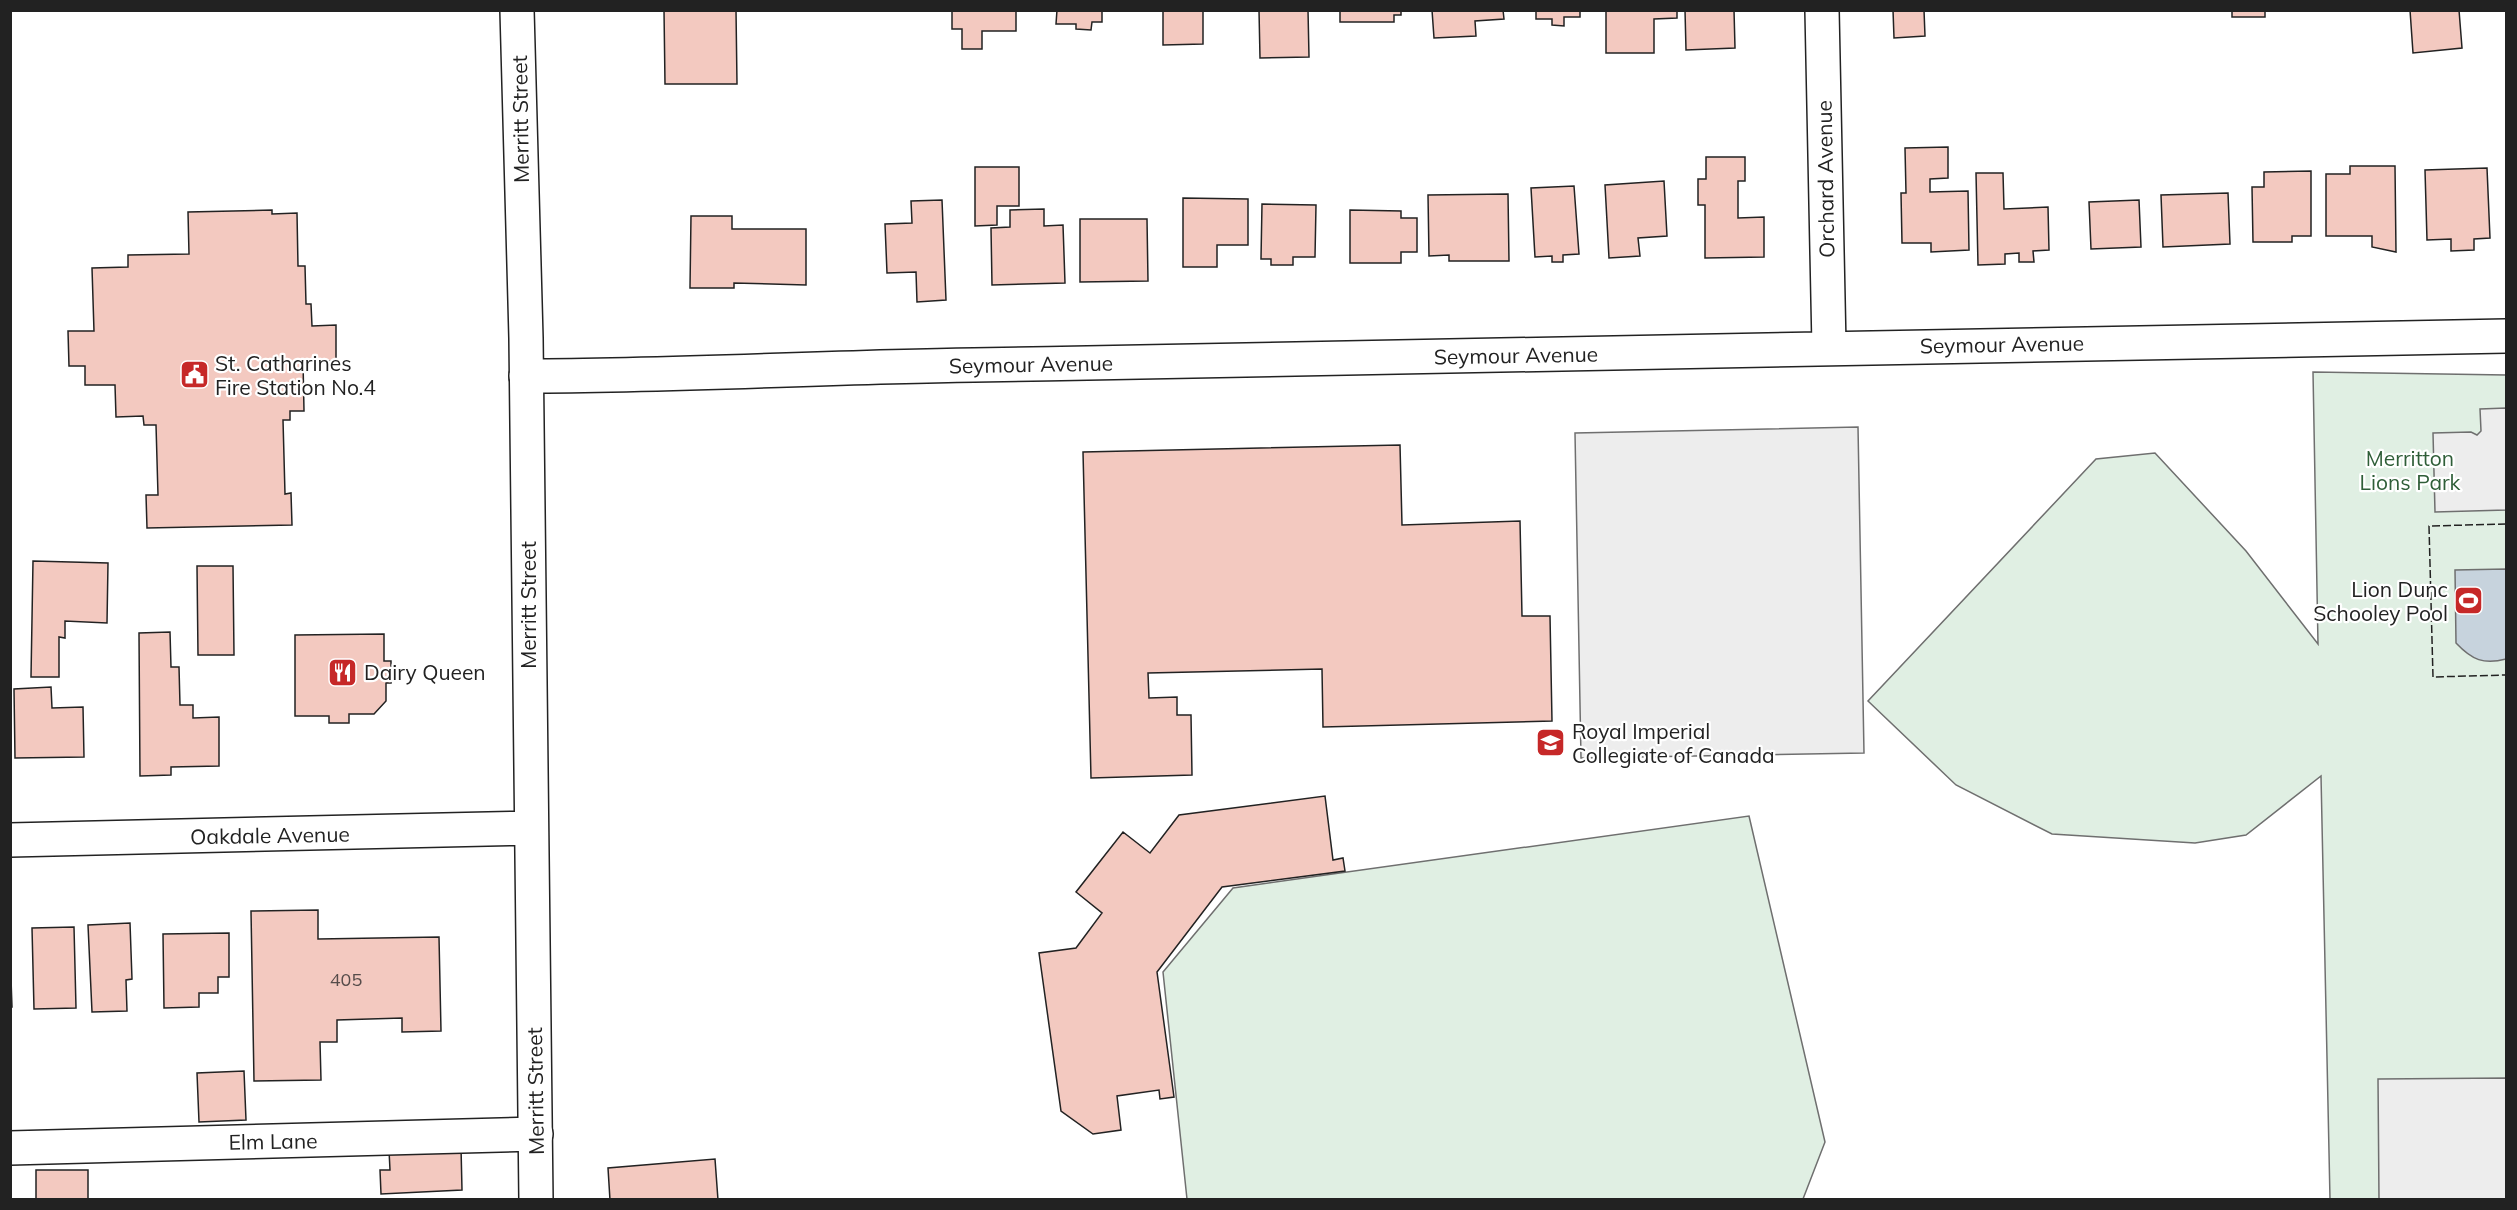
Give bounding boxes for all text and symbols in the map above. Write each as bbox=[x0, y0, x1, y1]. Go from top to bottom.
street label: Merritt Street bbox=[506, 55, 534, 183]
street label: Orchard Avenue bbox=[1811, 100, 1839, 258]
street label: Seymour Avenue bbox=[1920, 330, 2084, 358]
street label: Seymour Avenue bbox=[1434, 341, 1598, 369]
place label: St. Catharines Fire Station No.4 bbox=[215, 350, 376, 400]
street label: Seymour Avenue bbox=[949, 350, 1113, 378]
public building icon: St. Catharines Fire Station No.4 bbox=[178, 359, 210, 391]
park label: Merritton Lions Park bbox=[2360, 445, 2461, 495]
street label: Merritt Street bbox=[515, 541, 541, 669]
place label: Lion Dunc Schooley Pool bbox=[2313, 576, 2448, 626]
sports icon: Lion Dunc Schooley Pool bbox=[2453, 585, 2485, 617]
restaurant icon: Dairy Queen bbox=[327, 656, 359, 688]
place label: Dairy Queen bbox=[364, 659, 486, 685]
place label: Royal Imperial Collegiate of Canada bbox=[1572, 718, 1775, 768]
school or university icon: Royal Imperial Collegiate of Canada bbox=[1535, 727, 1567, 759]
street label: Oakdale Avenue bbox=[190, 821, 350, 849]
house number: 405 bbox=[330, 968, 362, 991]
street label: Merritt Street bbox=[521, 1027, 549, 1155]
street label: Elm Lane bbox=[228, 1127, 318, 1155]

